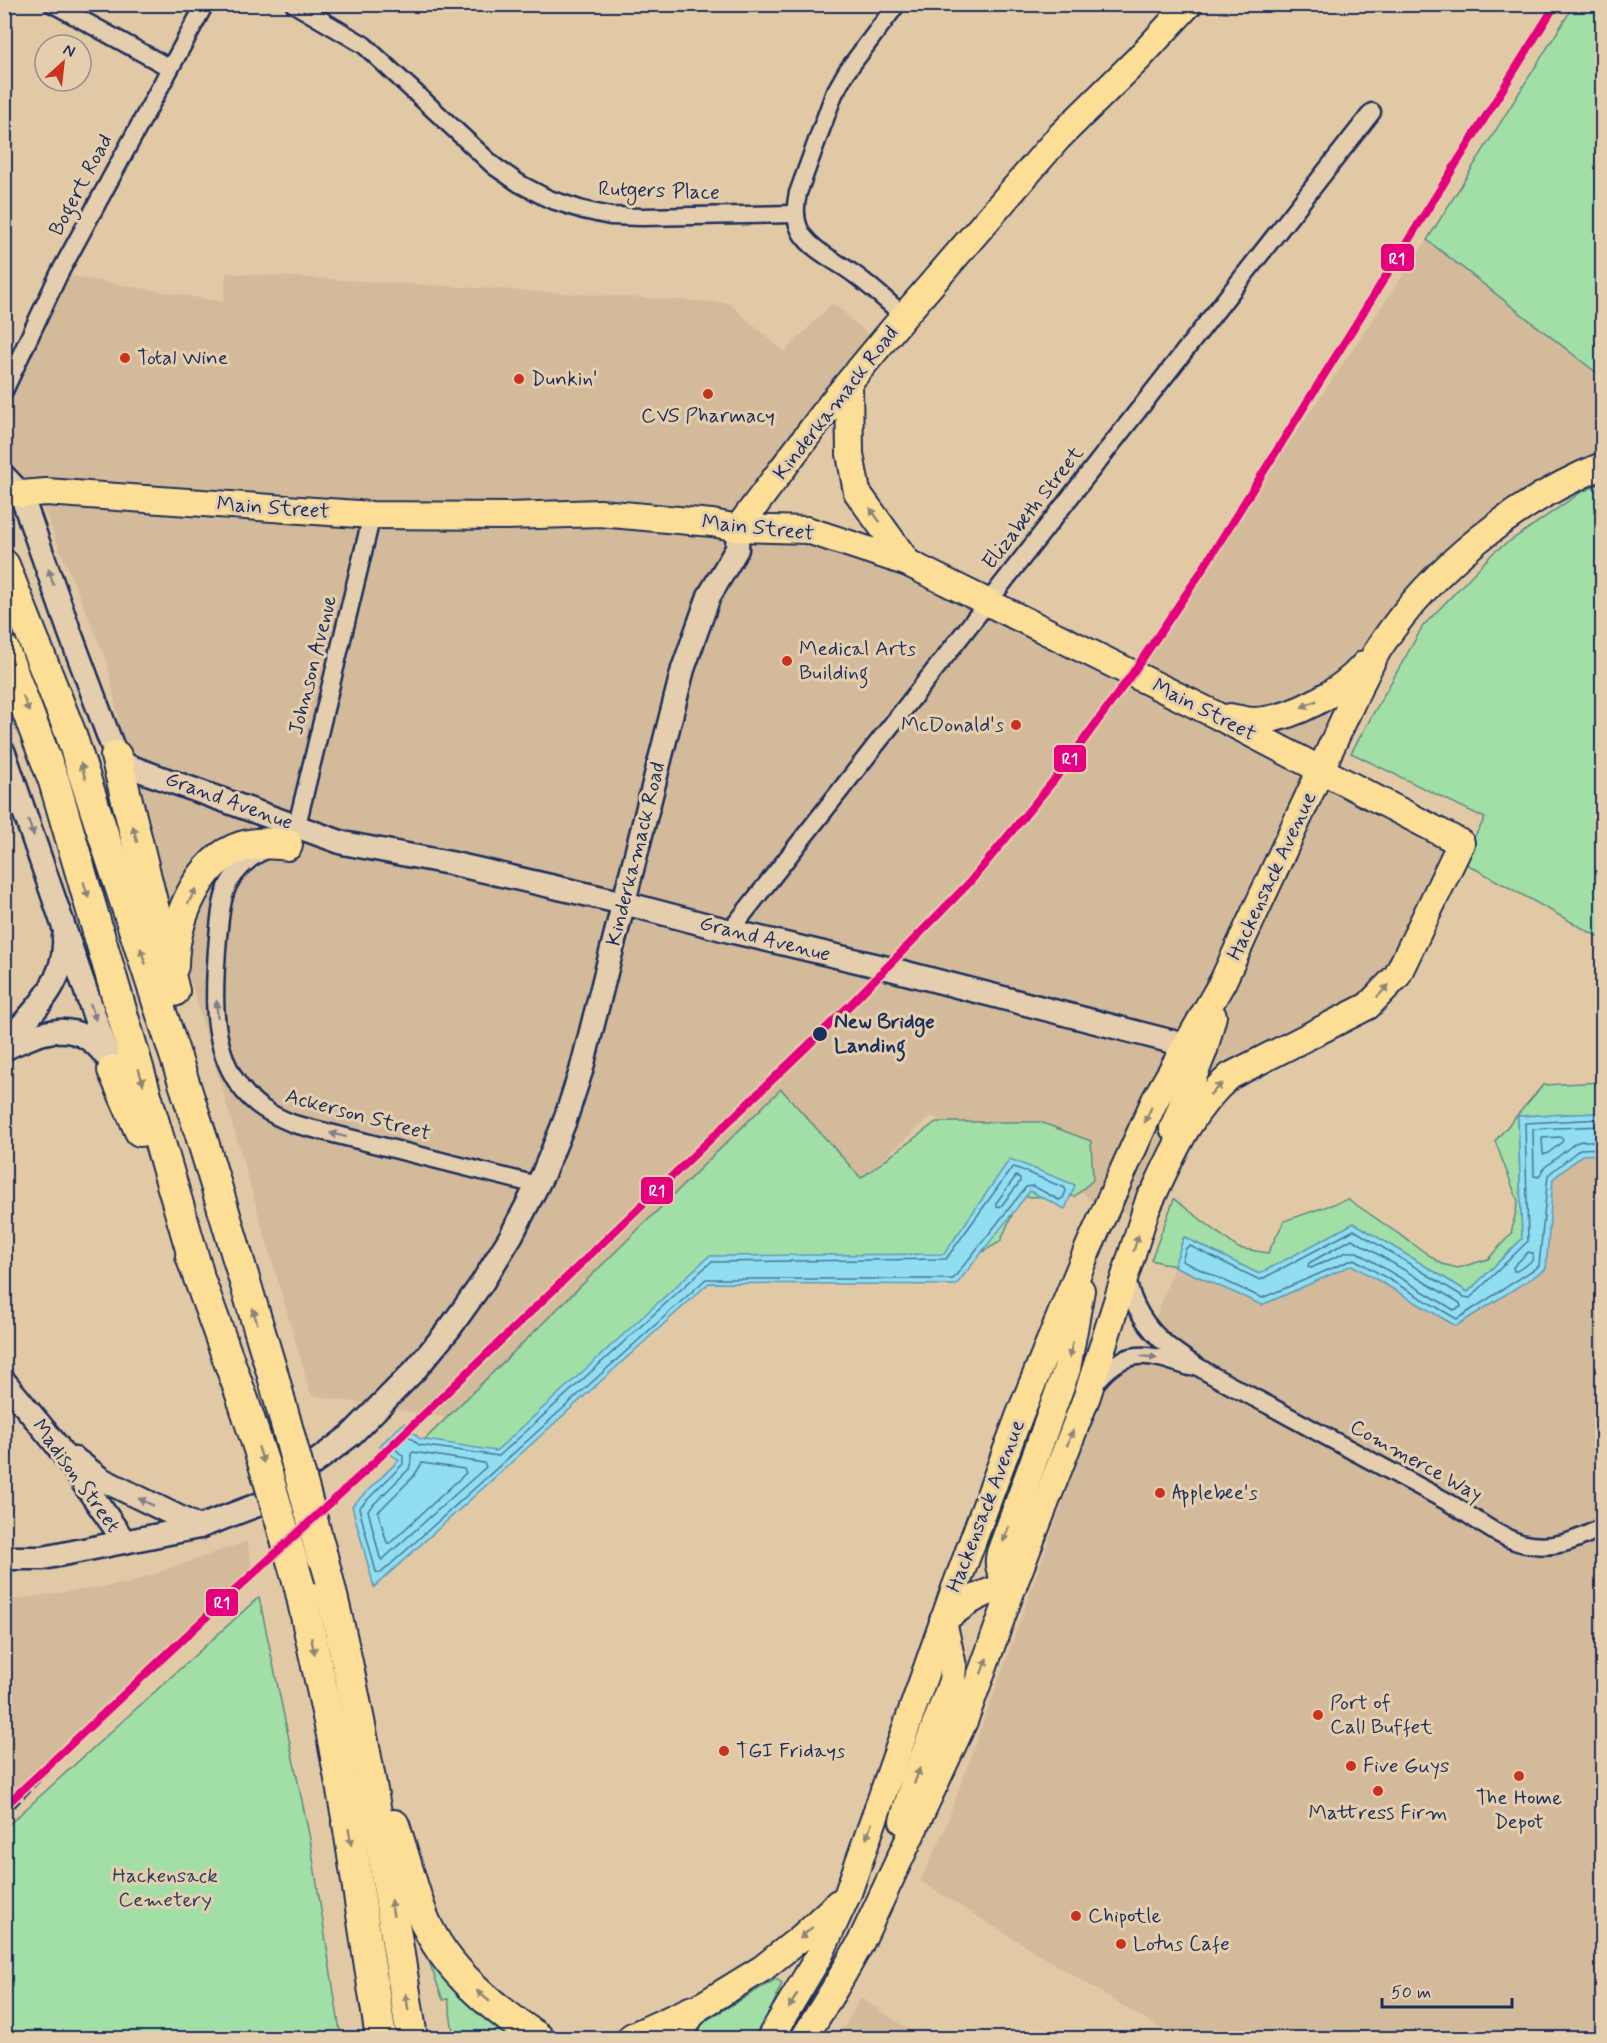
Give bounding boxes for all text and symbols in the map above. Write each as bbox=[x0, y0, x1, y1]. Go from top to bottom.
north arrow bbox=[33, 33, 93, 93]
text: N bbox=[60, 39, 79, 63]
street label: Bogert Road bbox=[42, 129, 121, 242]
street label: Rutgers Place bbox=[598, 175, 720, 208]
line badge: R1 bbox=[1380, 243, 1415, 272]
text: R1 bbox=[1389, 249, 1405, 270]
street label: Kinderkamack Road bbox=[767, 320, 905, 486]
place label: Total Wine bbox=[137, 344, 228, 372]
marker: Total Wine bbox=[118, 351, 132, 365]
place label: Dunkin' bbox=[531, 365, 598, 393]
marker: Dunkin' bbox=[512, 372, 526, 386]
marker: CVS Pharmacy bbox=[701, 387, 715, 401]
place label: CVS Pharmacy bbox=[641, 402, 775, 430]
street label: Elizabeth Street bbox=[976, 440, 1090, 576]
street label: Main Street bbox=[216, 490, 330, 526]
street label: Main Street bbox=[700, 508, 816, 548]
one-way arrow bbox=[869, 508, 881, 523]
one-way arrow bbox=[45, 568, 55, 586]
street label: Johnson Avenue bbox=[282, 592, 344, 738]
place label: Medical Arts Building bbox=[799, 635, 916, 689]
marker: Medical Arts Building bbox=[780, 654, 794, 668]
street label: Main Street bbox=[1147, 672, 1261, 748]
one-way arrow bbox=[21, 696, 31, 714]
one-way arrow bbox=[1300, 700, 1317, 709]
place label: McDonald's bbox=[901, 711, 1004, 739]
marker: McDonald's bbox=[1009, 718, 1023, 732]
line badge: R1 bbox=[1053, 744, 1087, 773]
text: R1 bbox=[1062, 749, 1078, 770]
street label: Kinderkamack Road bbox=[600, 759, 672, 949]
one-way arrow bbox=[78, 762, 87, 780]
street label: Grand Avenue bbox=[161, 765, 297, 837]
street label: Hackensack Avenue bbox=[1221, 787, 1323, 965]
one-way arrow bbox=[26, 819, 36, 837]
one-way arrow bbox=[129, 825, 139, 843]
one-way arrow bbox=[82, 881, 91, 899]
one-way arrow bbox=[187, 887, 197, 904]
street label: Grand Avenue bbox=[697, 909, 833, 969]
one-way arrow bbox=[138, 947, 148, 965]
one-way arrow bbox=[1375, 984, 1389, 998]
one-way arrow bbox=[212, 999, 221, 1018]
one-way arrow bbox=[88, 1004, 98, 1022]
place label: New Bridge Landing bbox=[834, 1008, 935, 1062]
marker: New Bridge Landing bbox=[811, 1025, 829, 1043]
one-way arrow bbox=[137, 1068, 146, 1086]
street label: Ackerson Street bbox=[282, 1082, 434, 1148]
one-way arrow bbox=[1209, 1082, 1224, 1096]
one-way arrow bbox=[1144, 1107, 1153, 1124]
one-way arrow bbox=[329, 1129, 347, 1139]
line badge: R1 bbox=[640, 1176, 674, 1205]
text: R1 bbox=[649, 1181, 665, 1202]
one-way arrow bbox=[1132, 1234, 1141, 1252]
one-way arrow bbox=[250, 1307, 259, 1325]
one-way arrow bbox=[1066, 1341, 1075, 1360]
one-way arrow bbox=[1140, 1352, 1159, 1361]
street label: Madison Street bbox=[25, 1413, 127, 1539]
street label: Commerce Way bbox=[1345, 1413, 1487, 1509]
street label: Hackensack Avenue bbox=[940, 1416, 1032, 1596]
one-way arrow bbox=[1066, 1428, 1076, 1446]
one-way arrow bbox=[257, 1446, 266, 1464]
place label: Applebee's bbox=[1172, 1479, 1258, 1508]
marker: Applebee's bbox=[1153, 1486, 1167, 1500]
one-way arrow bbox=[138, 1497, 155, 1507]
one-way arrow bbox=[1001, 1525, 1010, 1543]
line badge: R1 bbox=[205, 1588, 239, 1617]
text: R1 bbox=[214, 1593, 230, 1614]
one-way arrow bbox=[309, 1636, 318, 1655]
one-way arrow bbox=[980, 1657, 990, 1675]
place label: Port of Call Buffet bbox=[1330, 1689, 1433, 1741]
marker: Port of Call Buffet bbox=[1311, 1708, 1325, 1722]
place label: TGI Fridays bbox=[736, 1737, 845, 1765]
marker: TGI Fridays bbox=[717, 1744, 731, 1758]
place label: Five Guys bbox=[1363, 1752, 1449, 1780]
marker: Five Guys bbox=[1344, 1759, 1358, 1773]
one-way arrow bbox=[912, 1767, 922, 1785]
marker: The Home Depot bbox=[1512, 1769, 1526, 1783]
marker: Mattress Firm bbox=[1371, 1784, 1385, 1798]
place label: The Home Depot bbox=[1476, 1784, 1562, 1836]
place label: Mattress Firm bbox=[1308, 1799, 1448, 1827]
one-way arrow bbox=[864, 1822, 874, 1840]
one-way arrow bbox=[346, 1828, 355, 1847]
park label: Hackensack Cemetery bbox=[112, 1862, 218, 1914]
one-way arrow bbox=[388, 1899, 397, 1918]
place label: Chipotle bbox=[1088, 1902, 1161, 1930]
marker: Chipotle bbox=[1069, 1909, 1083, 1923]
one-way arrow bbox=[798, 1926, 813, 1940]
place label: Lotus Cafe bbox=[1133, 1930, 1230, 1958]
marker: Lotus Cafe bbox=[1114, 1937, 1128, 1951]
scale bar bbox=[1382, 1971, 1512, 2009]
text: 50 m bbox=[1391, 1981, 1431, 2005]
one-way arrow bbox=[475, 1989, 491, 2002]
one-way arrow bbox=[402, 1993, 411, 2012]
one-way arrow bbox=[788, 1993, 799, 2009]

